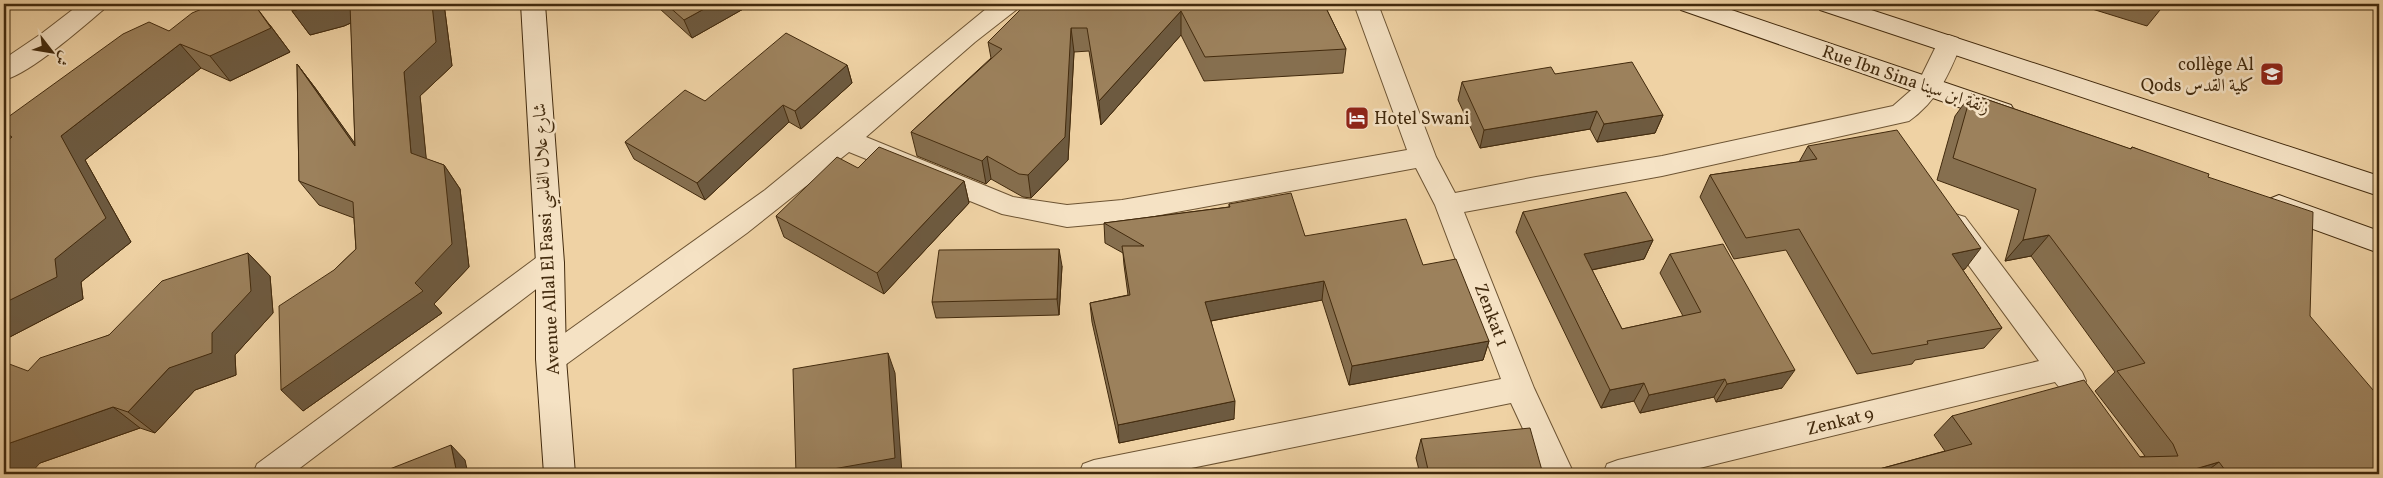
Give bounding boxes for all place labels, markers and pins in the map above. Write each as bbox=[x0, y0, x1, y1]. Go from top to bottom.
place label: collège Al Qods كلية القدس bbox=[2141, 53, 2254, 99]
school or university icon: collège Al Qods كلية القدس bbox=[2259, 61, 2285, 87]
hotel icon: Hotel Swani bbox=[1344, 105, 1370, 131]
place label: Hotel Swani bbox=[1374, 107, 1470, 132]

